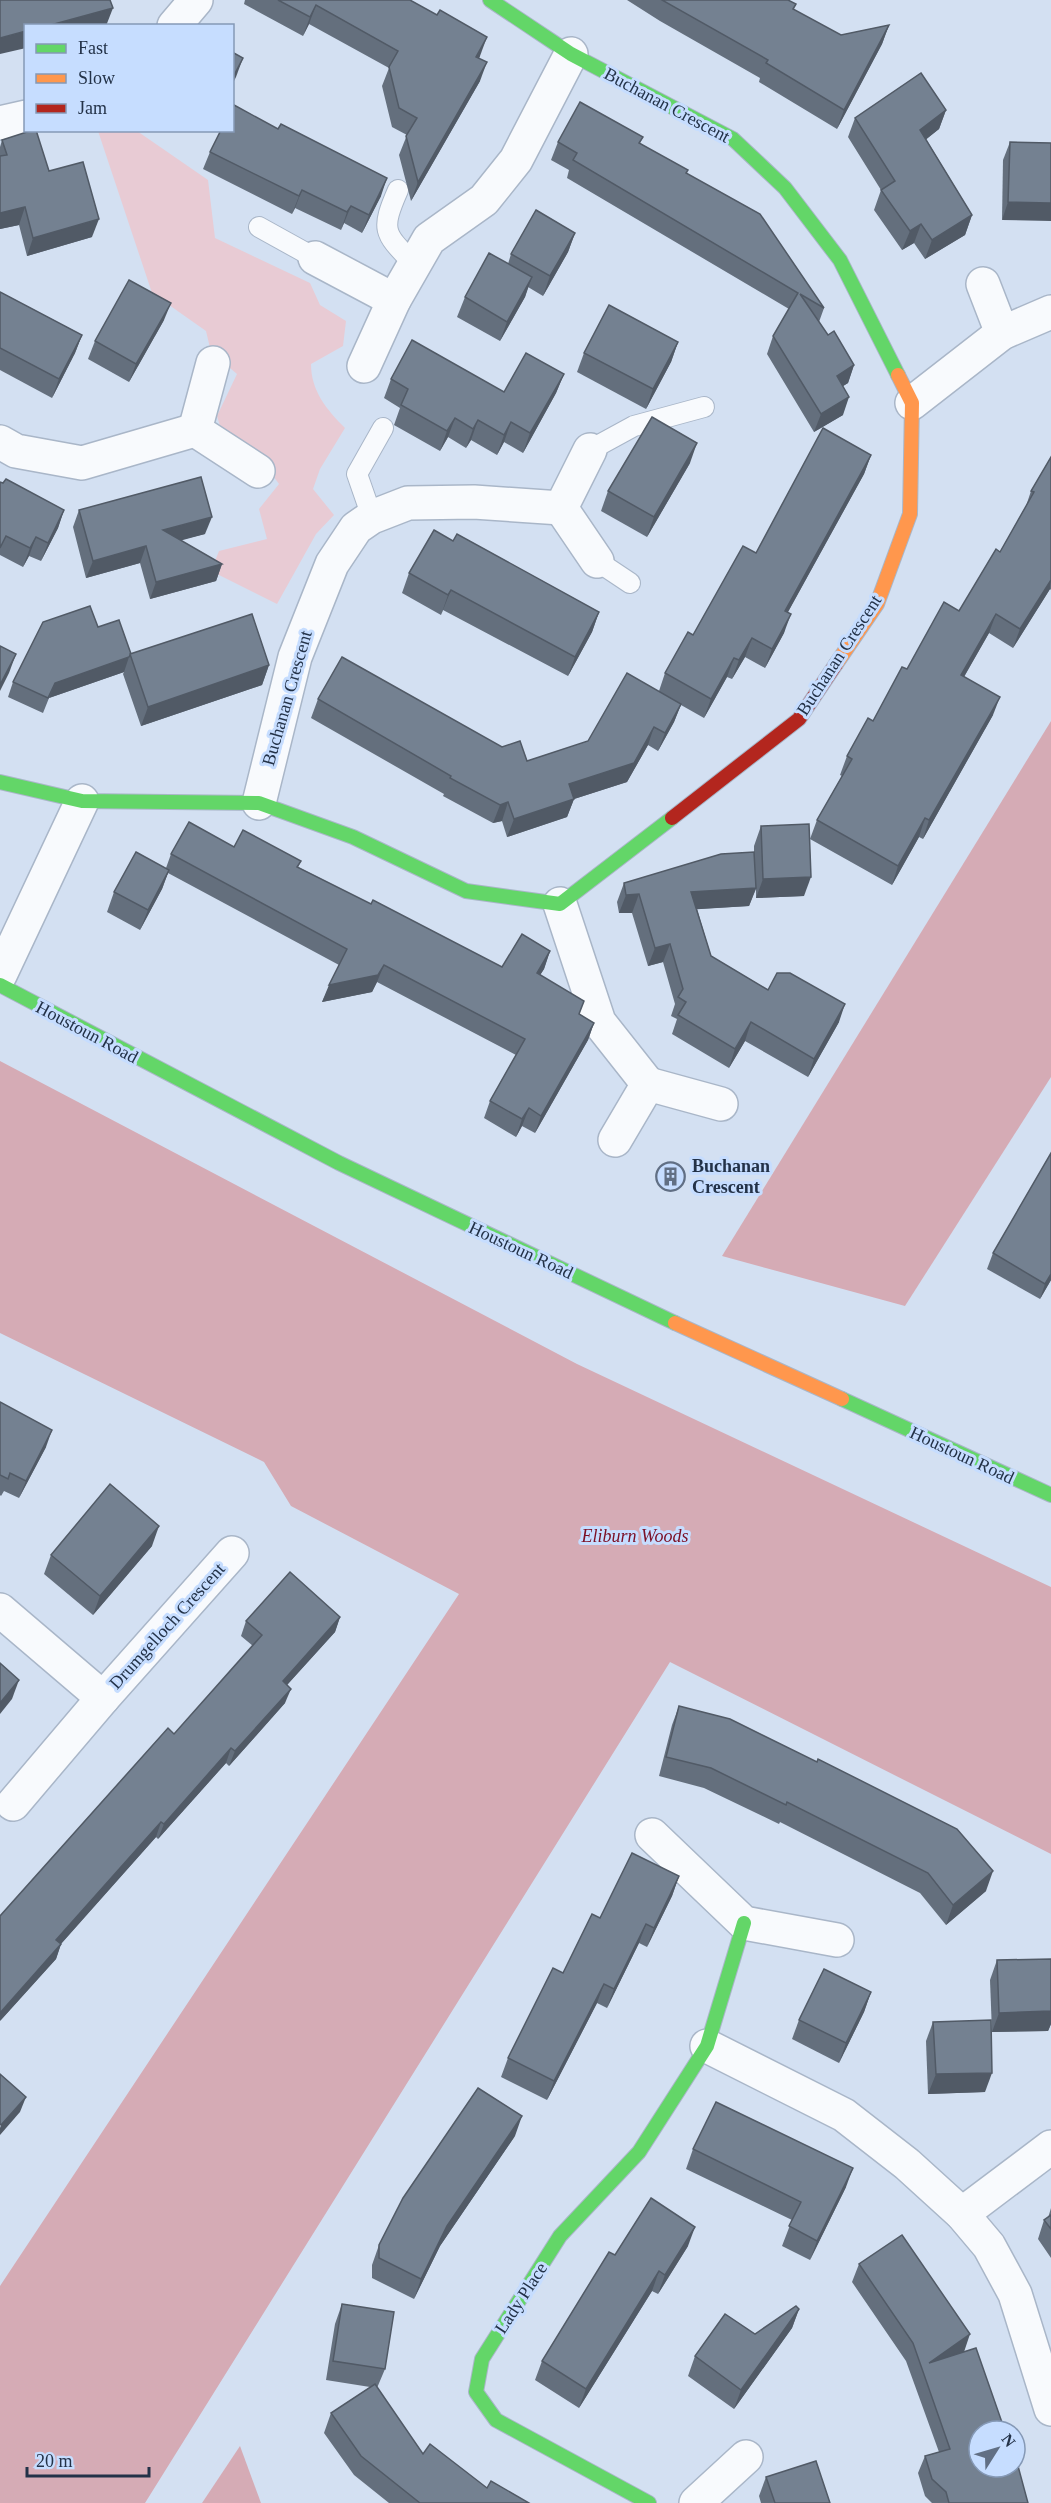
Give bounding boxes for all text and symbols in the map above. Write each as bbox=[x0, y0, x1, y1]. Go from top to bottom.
legend bbox=[24, 24, 234, 132]
text: Fast bbox=[78, 38, 108, 58]
street label: Buchanan Crescent bbox=[601, 63, 733, 147]
text: Slow bbox=[78, 68, 115, 88]
text: Jam bbox=[78, 98, 107, 118]
street label: Buchanan Crescent bbox=[793, 591, 885, 719]
street label: Buchanan Crescent bbox=[258, 628, 316, 768]
street label: Houstoun Road bbox=[33, 997, 141, 1067]
place label: Buchanan Crescent bbox=[692, 1156, 770, 1197]
building icon: Buchanan Crescent bbox=[655, 1160, 687, 1192]
street label: Houstoun Road bbox=[466, 1217, 576, 1283]
street label: Houstoun Road bbox=[907, 1422, 1017, 1488]
park label: Eliburn Woods bbox=[581, 1526, 688, 1546]
street label: Drumgelloch Crescent bbox=[105, 1559, 229, 1693]
street label: Lady Place bbox=[491, 2259, 551, 2337]
north arrow bbox=[967, 2419, 1027, 2479]
text: N bbox=[998, 2431, 1019, 2450]
scale bar bbox=[27, 2440, 148, 2478]
text: 20 m bbox=[36, 2451, 73, 2471]

